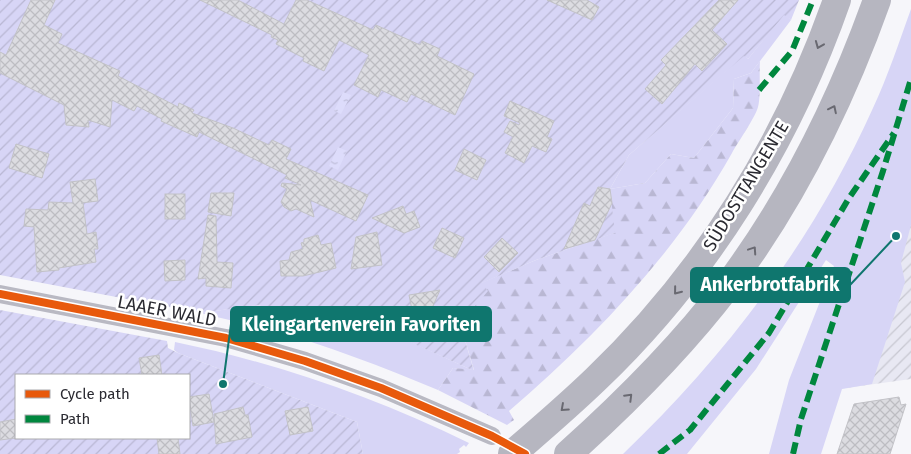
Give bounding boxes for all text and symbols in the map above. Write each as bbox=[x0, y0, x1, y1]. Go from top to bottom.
one-way arrow bbox=[815, 41, 825, 49]
one-way arrow bbox=[826, 105, 837, 114]
street label: SÜDOSTTANGENTE bbox=[699, 117, 793, 255]
one-way arrow bbox=[747, 246, 756, 256]
callout: Ankerbrotfabrik bbox=[691, 268, 850, 302]
text: Ankerbrotfabrik bbox=[700, 273, 840, 296]
one-way arrow bbox=[673, 285, 682, 294]
street label: LAAER WALD bbox=[116, 291, 218, 331]
callout: Kleingartenverein Favoriten bbox=[231, 307, 491, 341]
text: Kleingartenverein Favoriten bbox=[241, 313, 481, 336]
legend bbox=[15, 374, 190, 439]
text: Cycle path bbox=[60, 385, 130, 403]
one-way arrow bbox=[623, 394, 632, 403]
one-way arrow bbox=[561, 402, 570, 411]
text: Path bbox=[60, 410, 90, 428]

